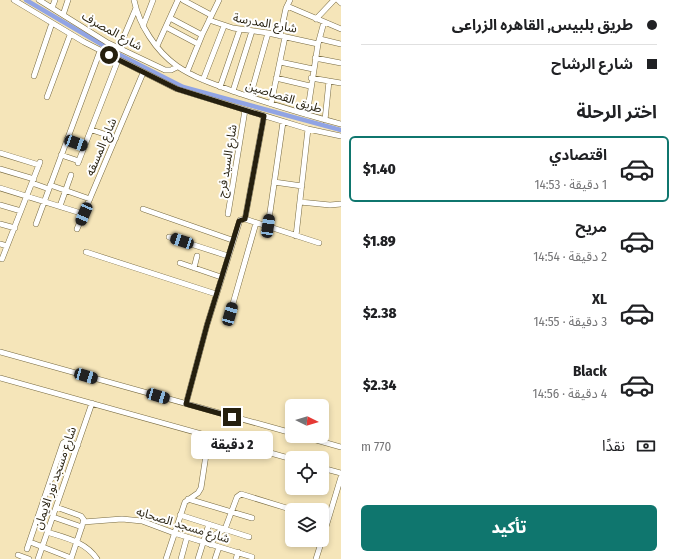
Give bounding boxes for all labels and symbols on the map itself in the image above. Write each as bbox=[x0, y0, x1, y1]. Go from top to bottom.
street label: شارع المصرف bbox=[78, 9, 145, 55]
street label: شارع المدرسة bbox=[232, 10, 298, 37]
route start bbox=[100, 46, 118, 64]
street label: طريق القصاصين bbox=[244, 78, 324, 117]
street label: شارع المسقه bbox=[83, 116, 121, 179]
street label: شارع السيد فرج bbox=[214, 123, 242, 199]
car bbox=[63, 133, 89, 153]
car bbox=[74, 201, 94, 227]
car bbox=[260, 213, 276, 239]
car bbox=[169, 232, 195, 250]
car bbox=[221, 301, 239, 327]
car bbox=[73, 367, 99, 385]
car bbox=[145, 387, 171, 405]
north arrow bbox=[285, 399, 329, 443]
route end bbox=[223, 408, 241, 426]
street label: شارع مسجد نور الايمان bbox=[31, 425, 81, 532]
callout: 2 دقيقة bbox=[191, 431, 273, 459]
street label: شارع مسجد الصحابه bbox=[134, 504, 231, 548]

